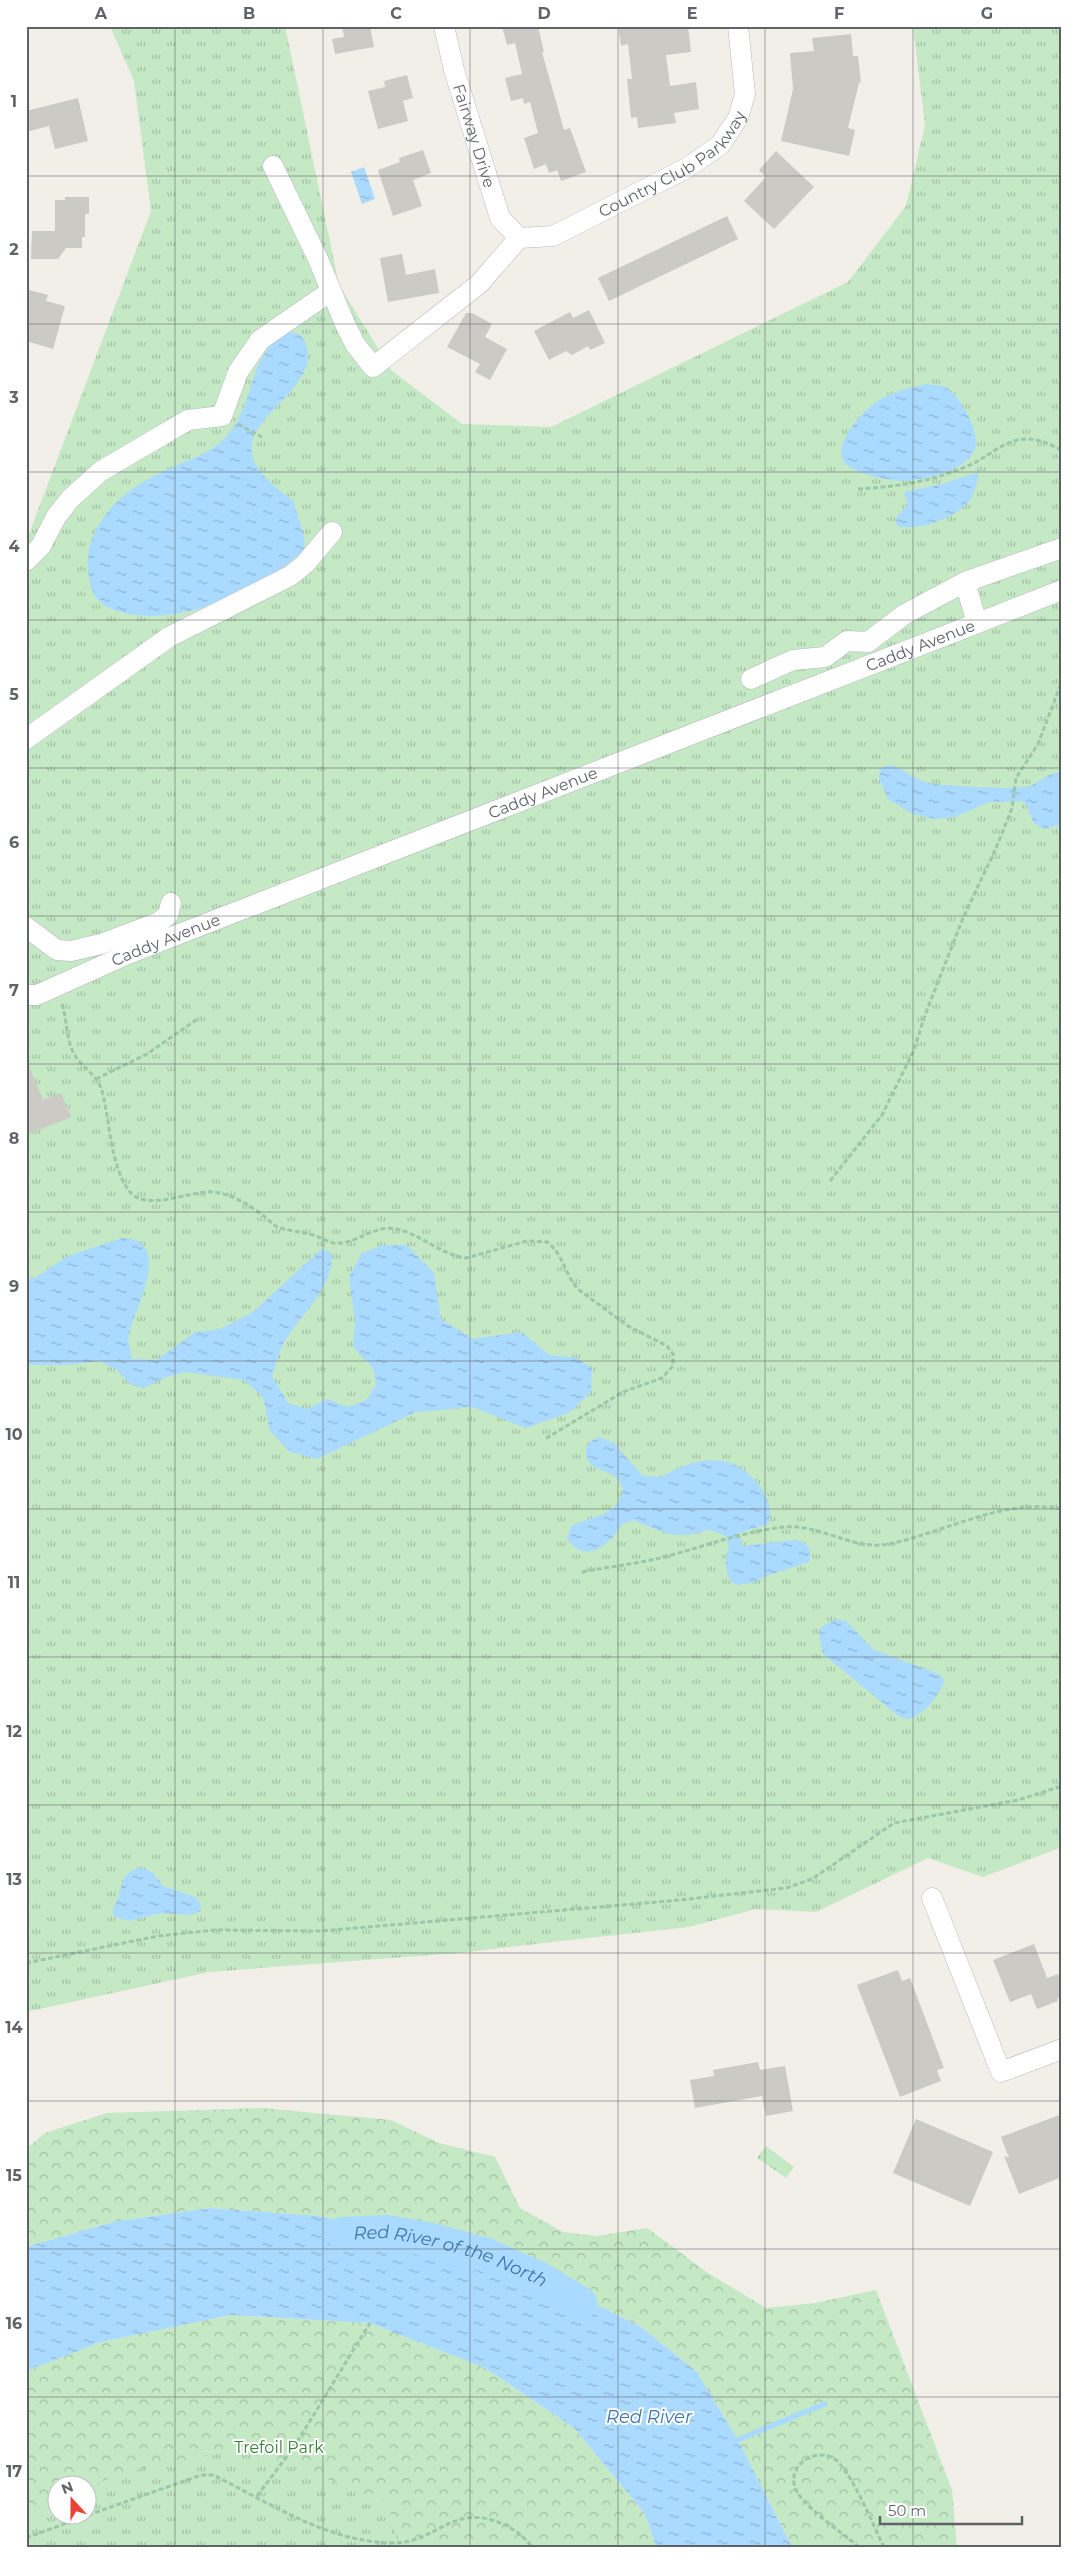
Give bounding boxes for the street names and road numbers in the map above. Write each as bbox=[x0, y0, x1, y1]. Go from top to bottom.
street label: Fairway Drive bbox=[449, 82, 499, 190]
street label: Country Club Parkway bbox=[595, 109, 750, 221]
street label: Caddy Avenue bbox=[863, 616, 978, 676]
street label: Caddy Avenue bbox=[486, 763, 600, 823]
street label: Caddy Avenue bbox=[108, 910, 223, 970]

